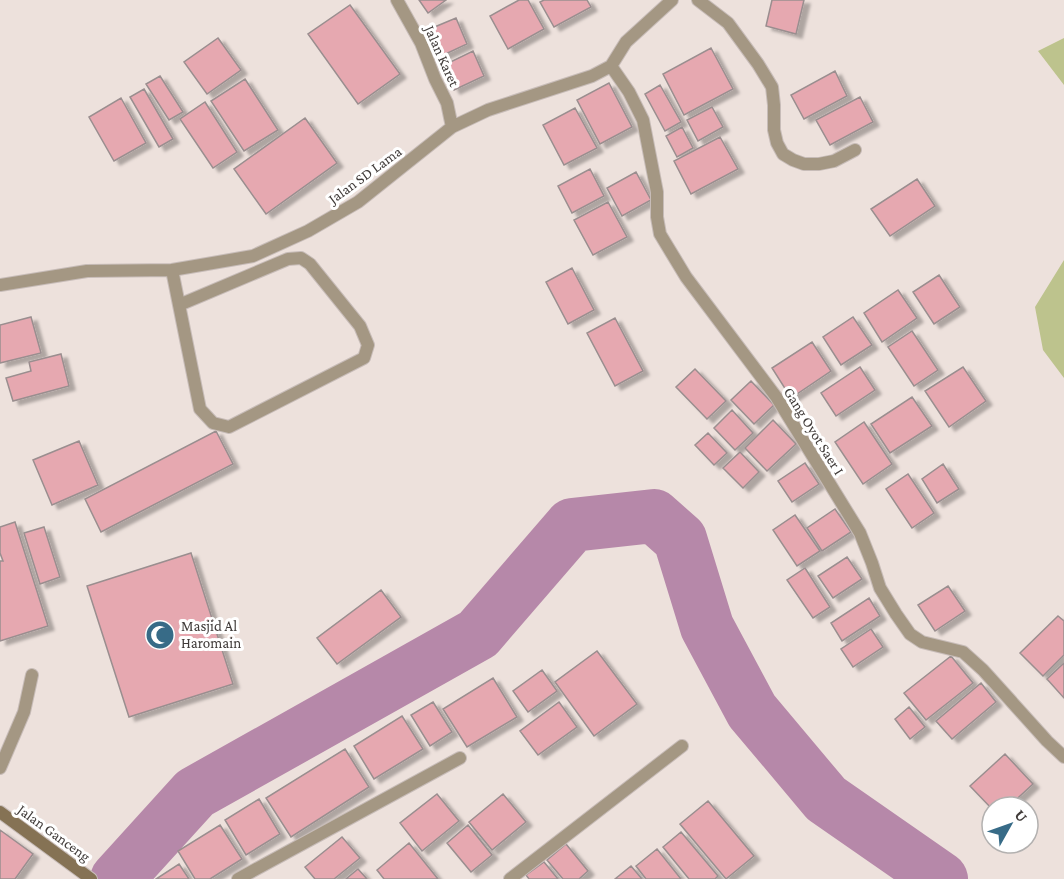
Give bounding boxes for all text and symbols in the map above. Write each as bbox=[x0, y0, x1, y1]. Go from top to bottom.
street label: Jalan Karet bbox=[420, 21, 463, 90]
street label: Jalan SD Lama bbox=[324, 143, 405, 209]
street label: Gang Oyot Saer I bbox=[780, 384, 847, 478]
place label: Masjid Al Haromain bbox=[181, 618, 241, 651]
mosque icon: Masjid Al Haromain bbox=[144, 619, 176, 651]
north arrow bbox=[980, 795, 1040, 855]
street label: Jalan Ganceng bbox=[12, 800, 93, 865]
text: U bbox=[1011, 806, 1031, 825]

